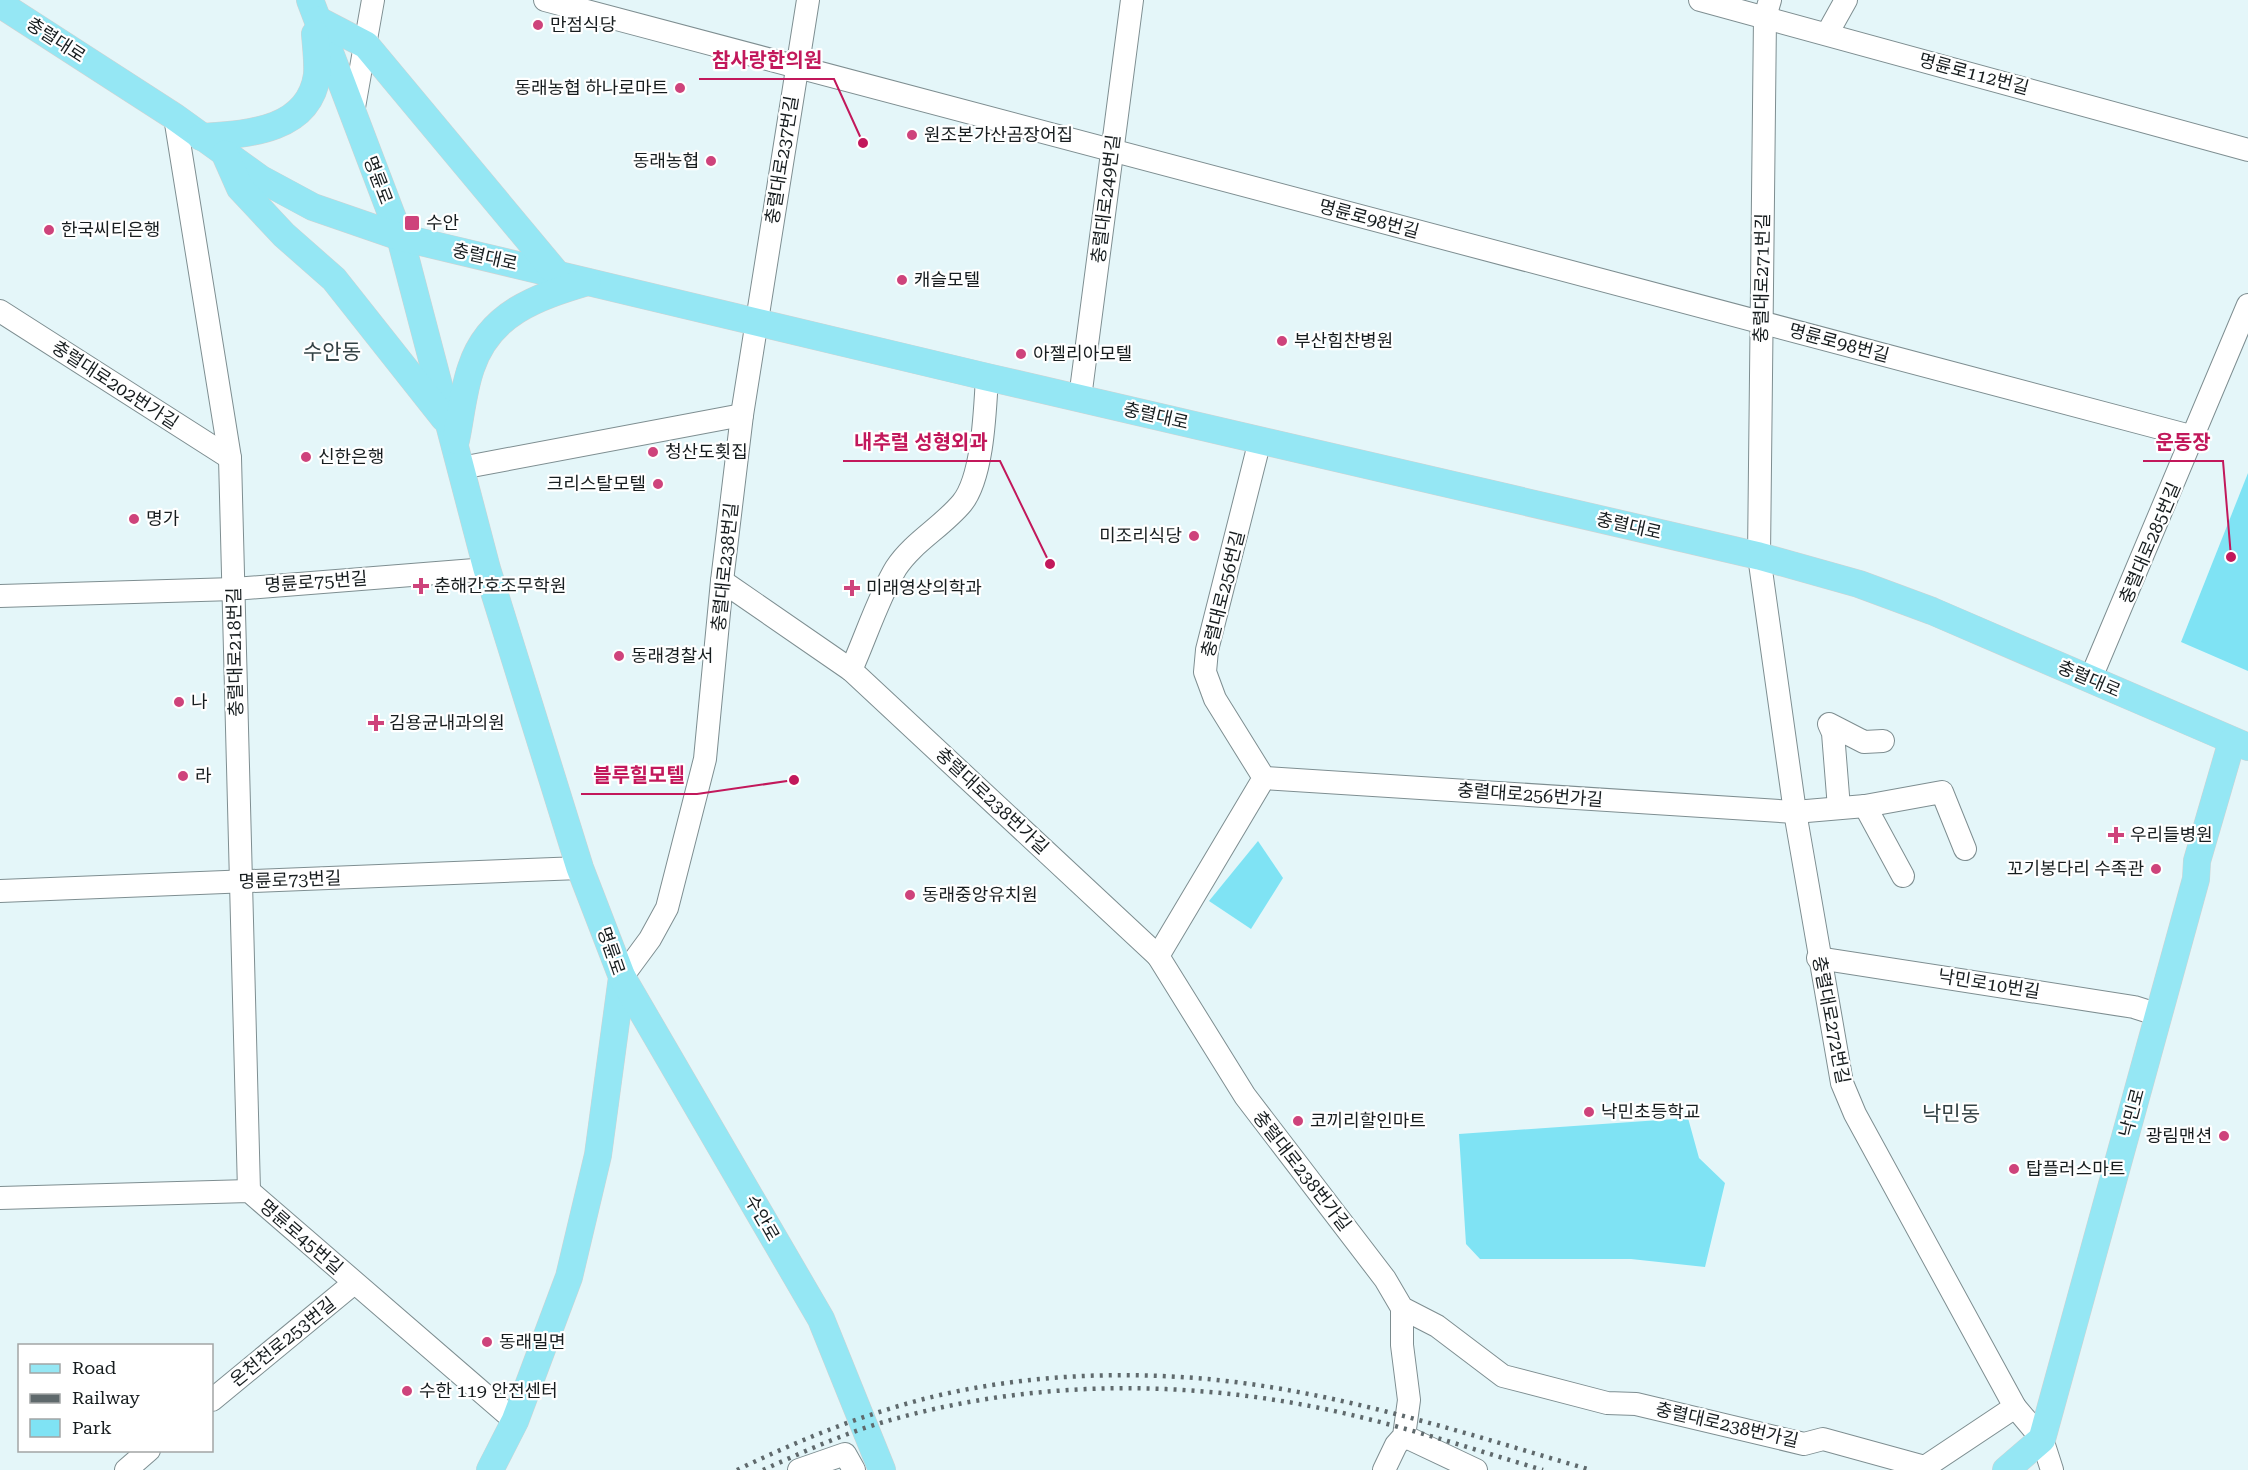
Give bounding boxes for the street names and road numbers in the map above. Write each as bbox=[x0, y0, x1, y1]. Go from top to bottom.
street label: 충렬대로 bbox=[23, 13, 90, 66]
street label: 명륜로112번길 bbox=[1917, 49, 2031, 98]
street label: 충렬대로237번길 bbox=[761, 94, 802, 226]
street label: 충렬대로249번길 bbox=[1087, 133, 1124, 265]
street label: 명륜로 bbox=[360, 153, 397, 207]
street label: 명륜로98번길 bbox=[1317, 195, 1422, 242]
street label: 충렬대로271번길 bbox=[1750, 213, 1773, 343]
street label: 충렬대로 bbox=[450, 239, 520, 274]
street label: 명륜로98번길 bbox=[1787, 319, 1892, 366]
street label: 충렬대로202번가길 bbox=[48, 336, 182, 433]
street label: 충렬대로 bbox=[1121, 398, 1191, 433]
street label: 충렬대로285번길 bbox=[2115, 479, 2185, 607]
street label: 충렬대로238번길 bbox=[707, 501, 742, 632]
street label: 충렬대로 bbox=[1594, 508, 1664, 543]
street label: 충렬대로256번길 bbox=[1197, 528, 1248, 659]
street label: 명륜로75번길 bbox=[264, 567, 368, 596]
street label: 충렬대로218번길 bbox=[223, 587, 246, 717]
street label: 충렬대로 bbox=[2055, 656, 2124, 701]
street label: 충렬대로238번가길 bbox=[932, 743, 1053, 858]
street label: 충렬대로256번가길 bbox=[1456, 779, 1604, 810]
street label: 명륜로73번길 bbox=[238, 867, 342, 892]
street label: 명륜로 bbox=[593, 924, 629, 978]
street label: 충렬대로272번길 bbox=[1809, 954, 1854, 1086]
street label: 낙민로10번길 bbox=[1937, 965, 2042, 1002]
street label: 낙민로 bbox=[2115, 1086, 2148, 1140]
street label: 충렬대로238번가길 bbox=[1249, 1107, 1356, 1235]
street label: 수안로 bbox=[741, 1191, 784, 1245]
street label: 명륜로45번길 bbox=[256, 1195, 347, 1278]
street label: 온천천로253번길 bbox=[226, 1293, 340, 1391]
street label: 충렬대로238번가길 bbox=[1654, 1398, 1801, 1451]

